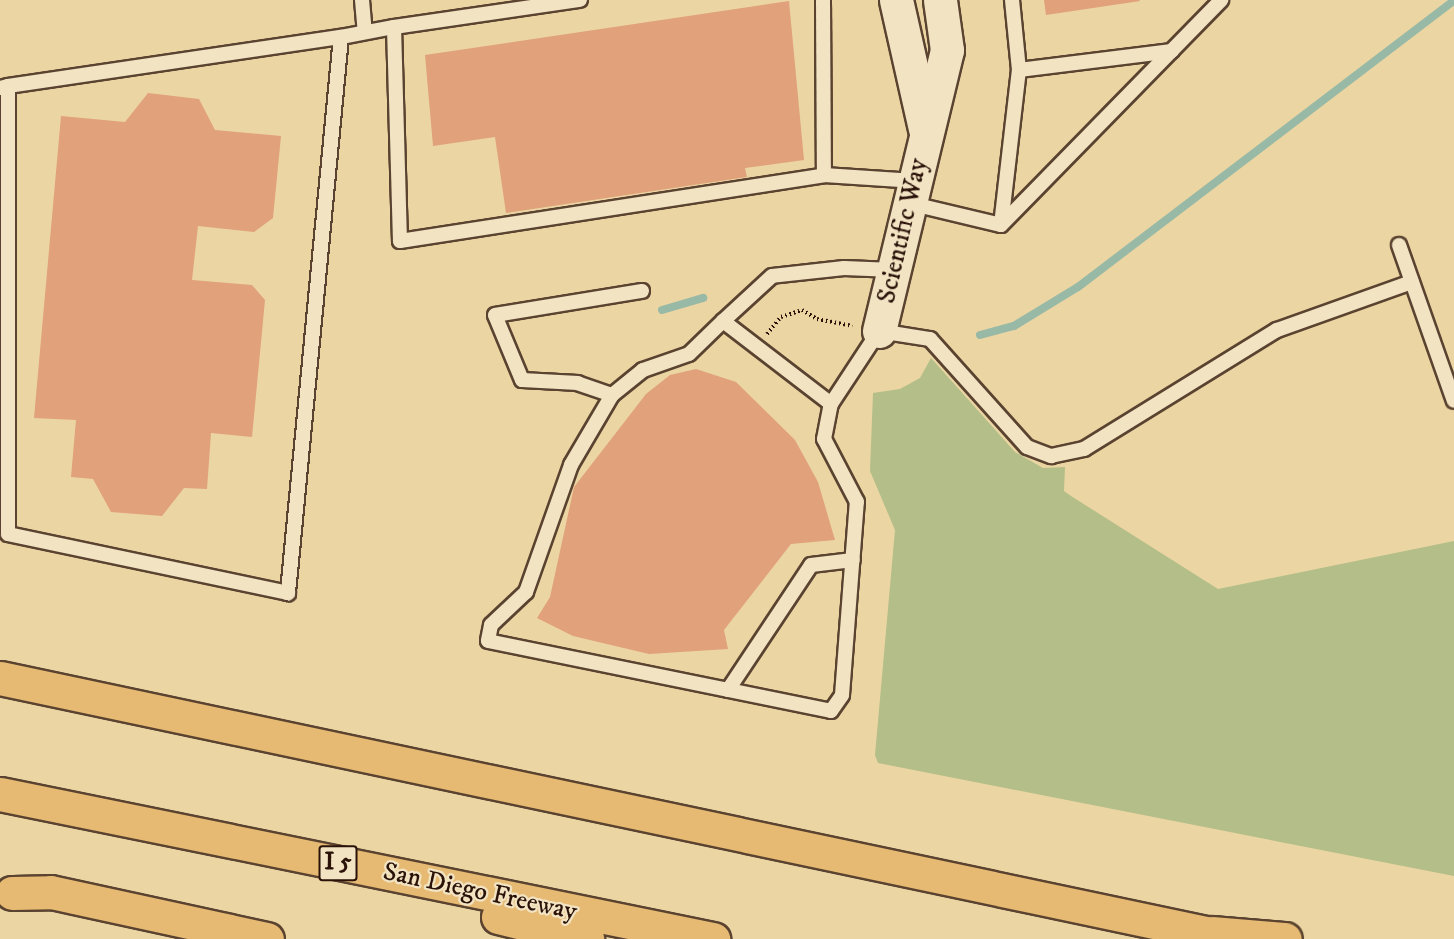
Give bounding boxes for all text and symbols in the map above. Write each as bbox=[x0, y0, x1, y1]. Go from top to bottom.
street label: Scientific Way bbox=[871, 156, 935, 306]
road number: I 5 bbox=[318, 842, 358, 884]
street label: San Diego Freeway bbox=[380, 856, 580, 928]

